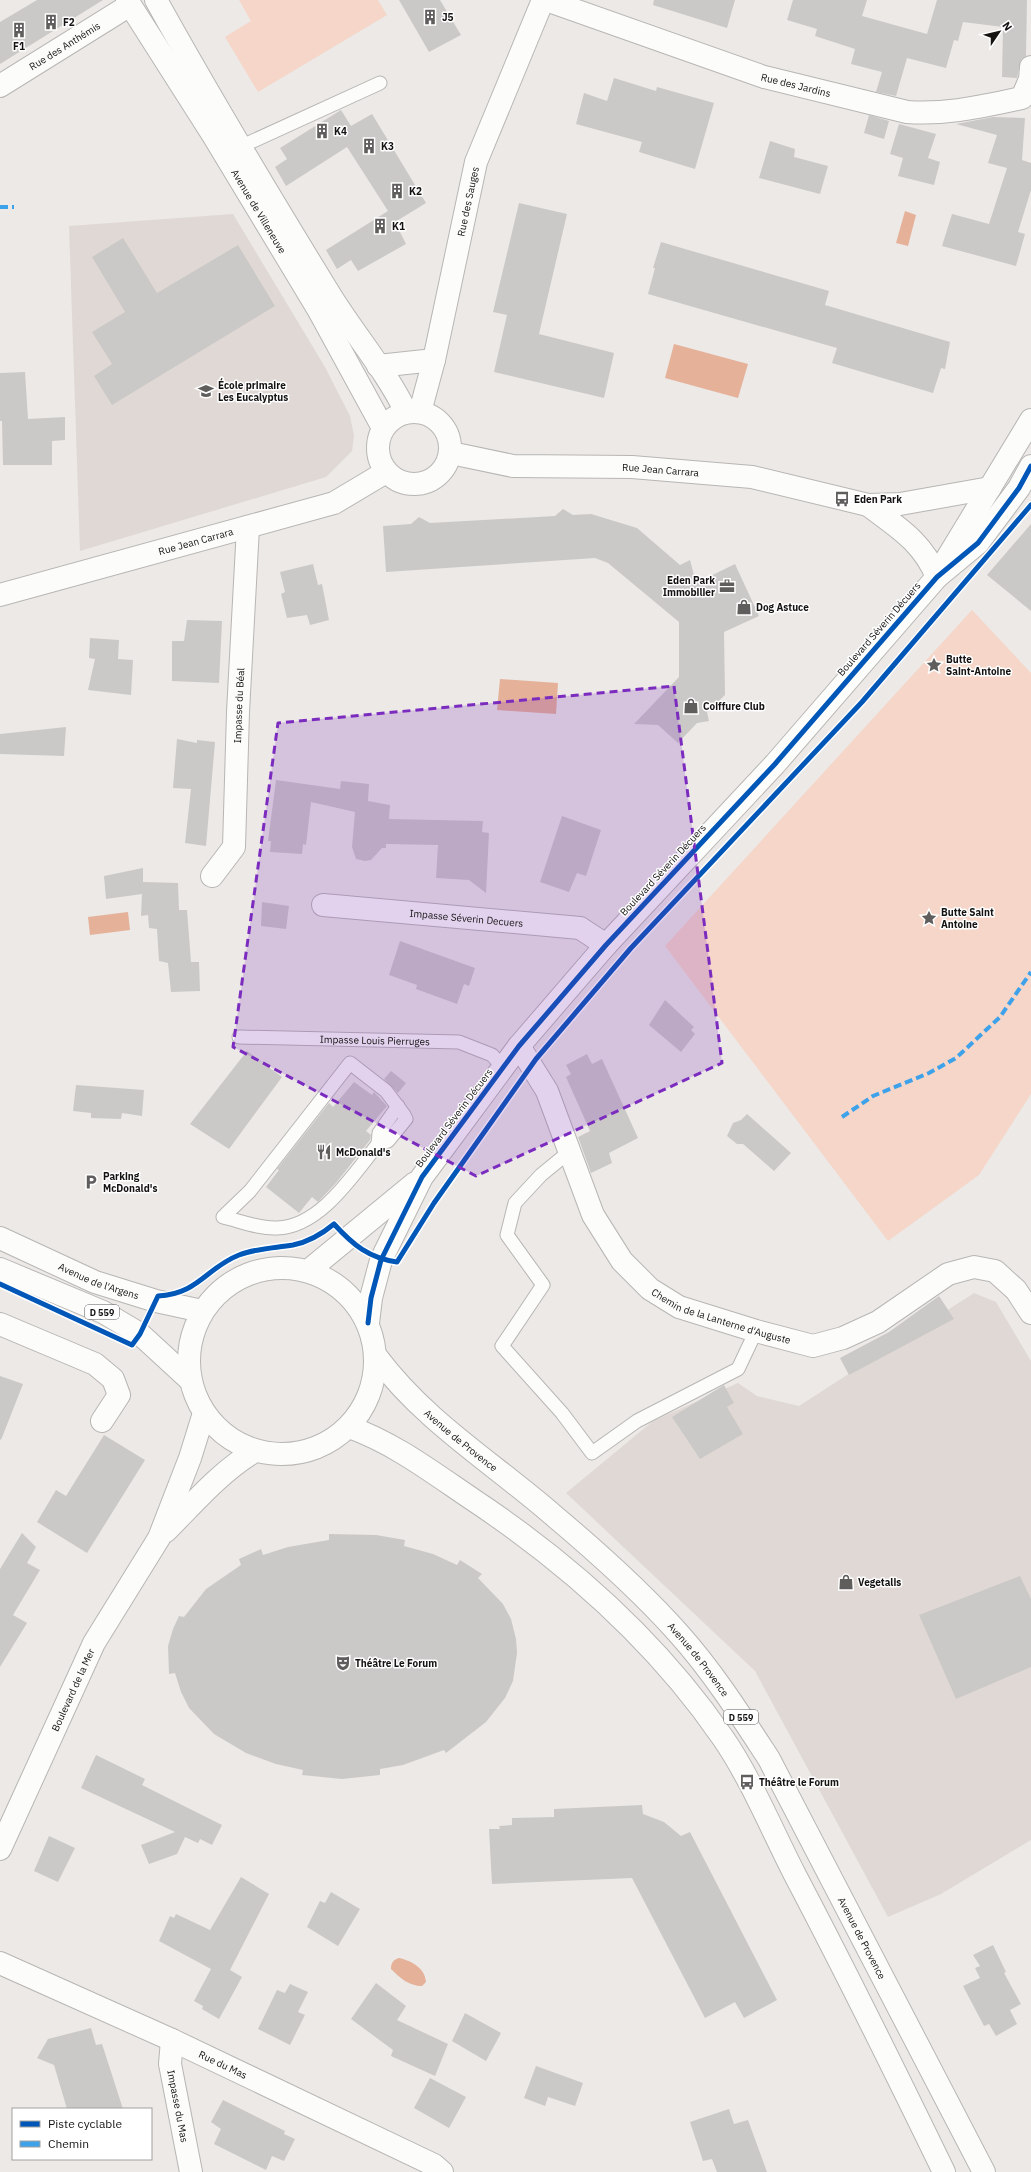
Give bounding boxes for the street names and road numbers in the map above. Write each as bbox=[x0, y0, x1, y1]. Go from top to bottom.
street label: Rue des Anthémis bbox=[27, 19, 103, 73]
street label: Rue des Jardins bbox=[760, 70, 832, 100]
street label: Rue des Sauges bbox=[454, 165, 481, 237]
street label: Avenue de Villeneuve bbox=[229, 167, 290, 256]
street label: Rue Jean Carrara bbox=[622, 460, 700, 479]
street label: Rue Jean Carrara bbox=[157, 524, 235, 558]
street label: Boulevard Séverin Décuers bbox=[835, 579, 924, 679]
street label: Impasse du Béal bbox=[231, 667, 247, 743]
street label: Boulevard Séverin Décuers bbox=[617, 821, 709, 919]
street label: Impasse Séverin Decuers bbox=[409, 906, 524, 929]
street label: Impasse Louis Pierruges bbox=[320, 1032, 430, 1048]
street label: Boulevard Séverin Décuers bbox=[413, 1066, 496, 1170]
street label: Avenue de l'Argens bbox=[57, 1260, 141, 1302]
street label: Chemin de la Lanterne d'Auguste bbox=[649, 1285, 793, 1347]
road number: D 559 bbox=[85, 1305, 119, 1319]
street label: Avenue de Provence bbox=[422, 1406, 501, 1474]
street label: Avenue de Provence bbox=[665, 1620, 732, 1699]
street label: Boulevard de la Mer bbox=[48, 1646, 97, 1733]
road number: D 559 bbox=[724, 1710, 758, 1724]
street label: Avenue de Provence bbox=[835, 1895, 889, 1982]
street label: Rue du Mas bbox=[197, 2047, 250, 2082]
street label: Impasse du Mas bbox=[165, 2069, 192, 2144]

